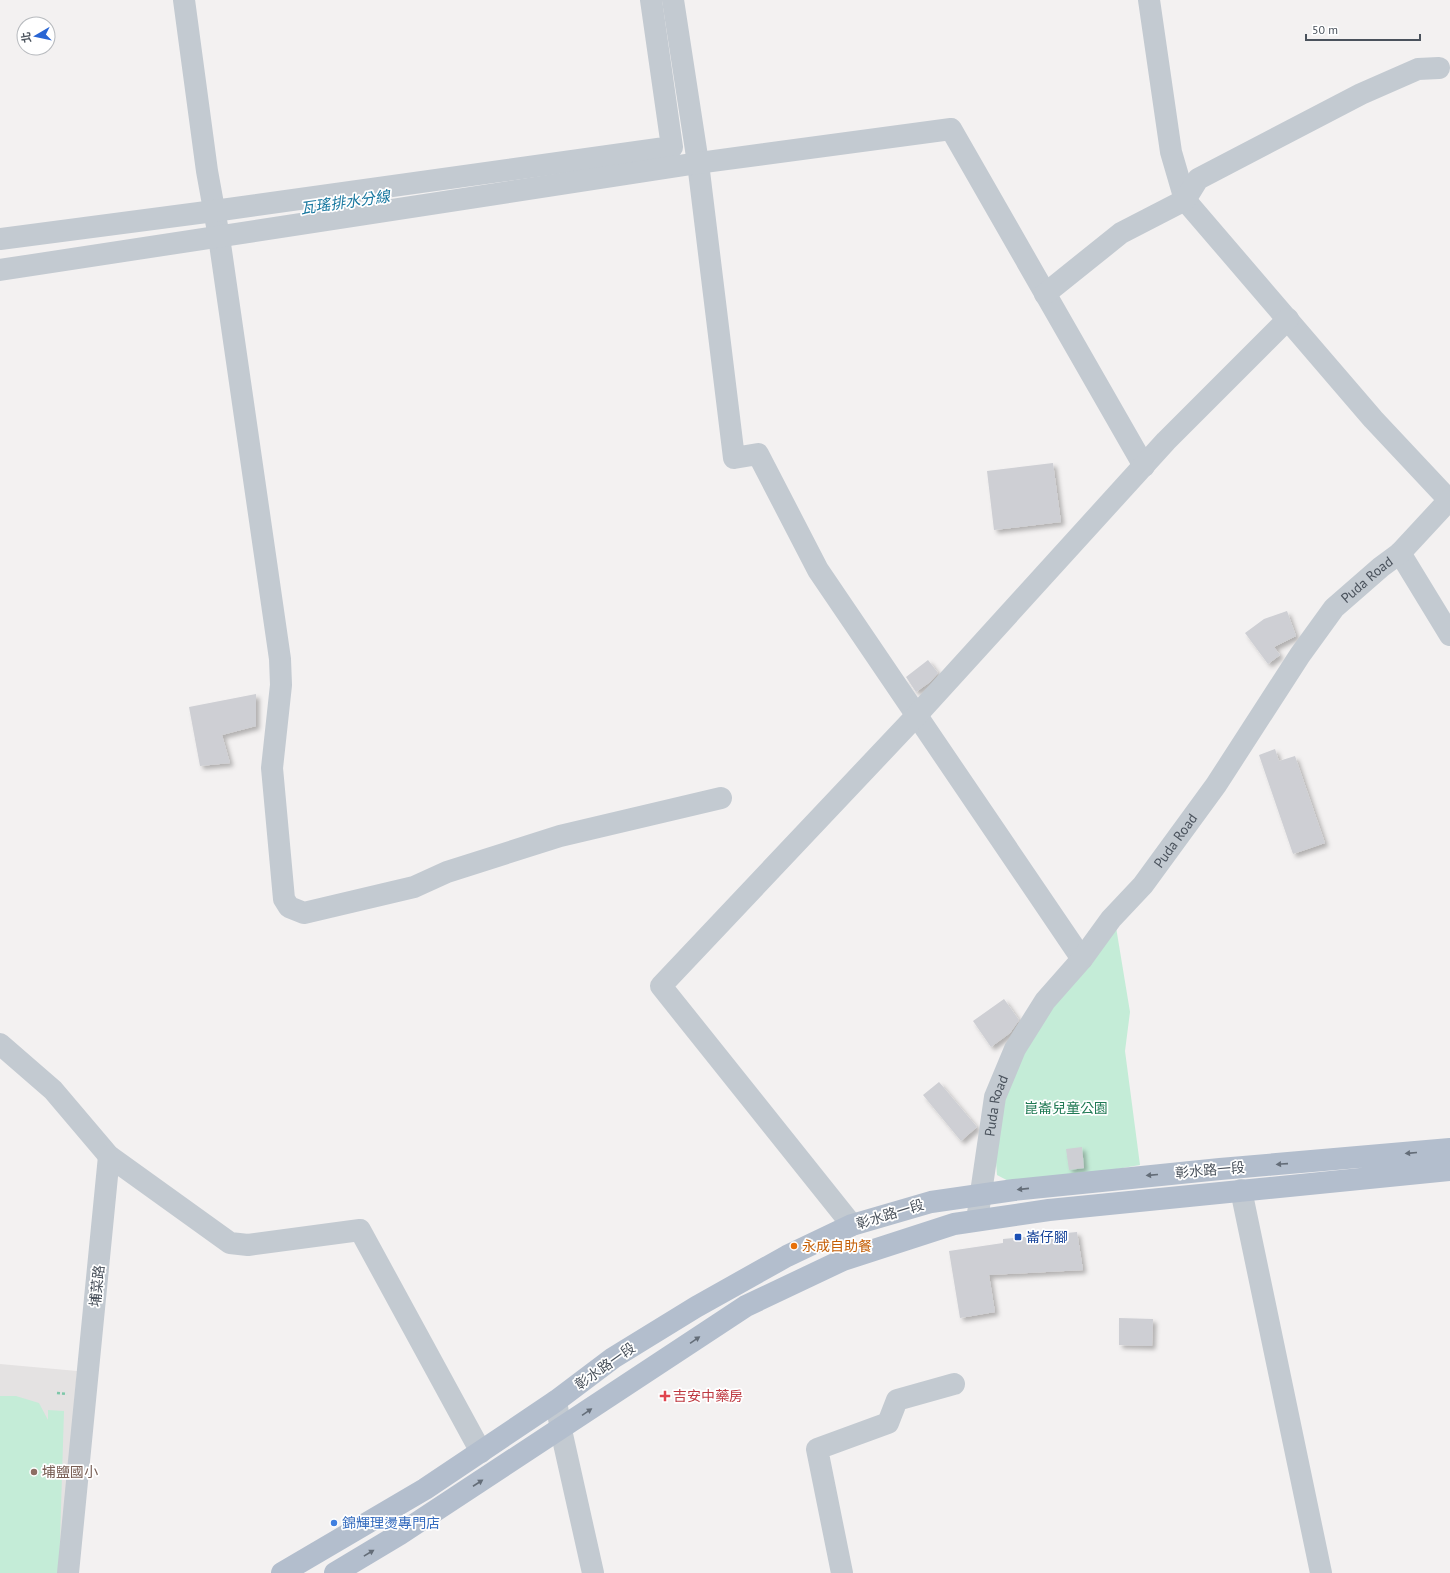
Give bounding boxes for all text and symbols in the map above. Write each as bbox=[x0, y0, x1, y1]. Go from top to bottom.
north arrow bbox=[16, 16, 56, 56]
scale bar bbox=[1306, 16, 1420, 42]
text: 50 m bbox=[1312, 22, 1338, 37]
text: 北 bbox=[18, 31, 34, 44]
water label: 瓦瑤排水分線 bbox=[299, 186, 393, 218]
street label: Puda Road bbox=[1337, 552, 1396, 607]
street label: Puda Road bbox=[1150, 810, 1201, 871]
street label: Puda Road bbox=[980, 1072, 1012, 1138]
park label: 崑崙兒童公園 bbox=[1024, 1099, 1108, 1117]
one-way arrow bbox=[1405, 1149, 1417, 1156]
street label: 彰水路一段 bbox=[1174, 1158, 1246, 1182]
one-way arrow bbox=[1276, 1161, 1288, 1168]
one-way arrow bbox=[1146, 1172, 1158, 1178]
one-way arrow bbox=[1017, 1186, 1029, 1192]
street label: 彰水路一段 bbox=[854, 1195, 926, 1233]
place label: 崙仔腳 bbox=[1026, 1228, 1068, 1246]
marker: 崙仔腳 bbox=[1013, 1232, 1023, 1242]
place label: 永成自助餐 bbox=[802, 1237, 872, 1255]
marker: 永成自助餐 bbox=[789, 1241, 799, 1251]
street label: 埔菜路 bbox=[86, 1264, 108, 1308]
one-way arrow bbox=[690, 1336, 700, 1344]
street label: 彰水路一段 bbox=[571, 1339, 639, 1393]
place label: 吉安中藥房 bbox=[673, 1387, 743, 1405]
marker: 吉安中藥房 bbox=[660, 1391, 670, 1401]
one-way arrow bbox=[582, 1408, 592, 1416]
place label: 埔鹽國小 bbox=[42, 1463, 98, 1481]
marker: 埔鹽國小 bbox=[29, 1467, 39, 1477]
one-way arrow bbox=[473, 1479, 484, 1487]
place label: 錦輝理燙專門店 bbox=[342, 1514, 440, 1532]
marker: 錦輝理燙專門店 bbox=[329, 1518, 339, 1528]
one-way arrow bbox=[364, 1549, 374, 1557]

